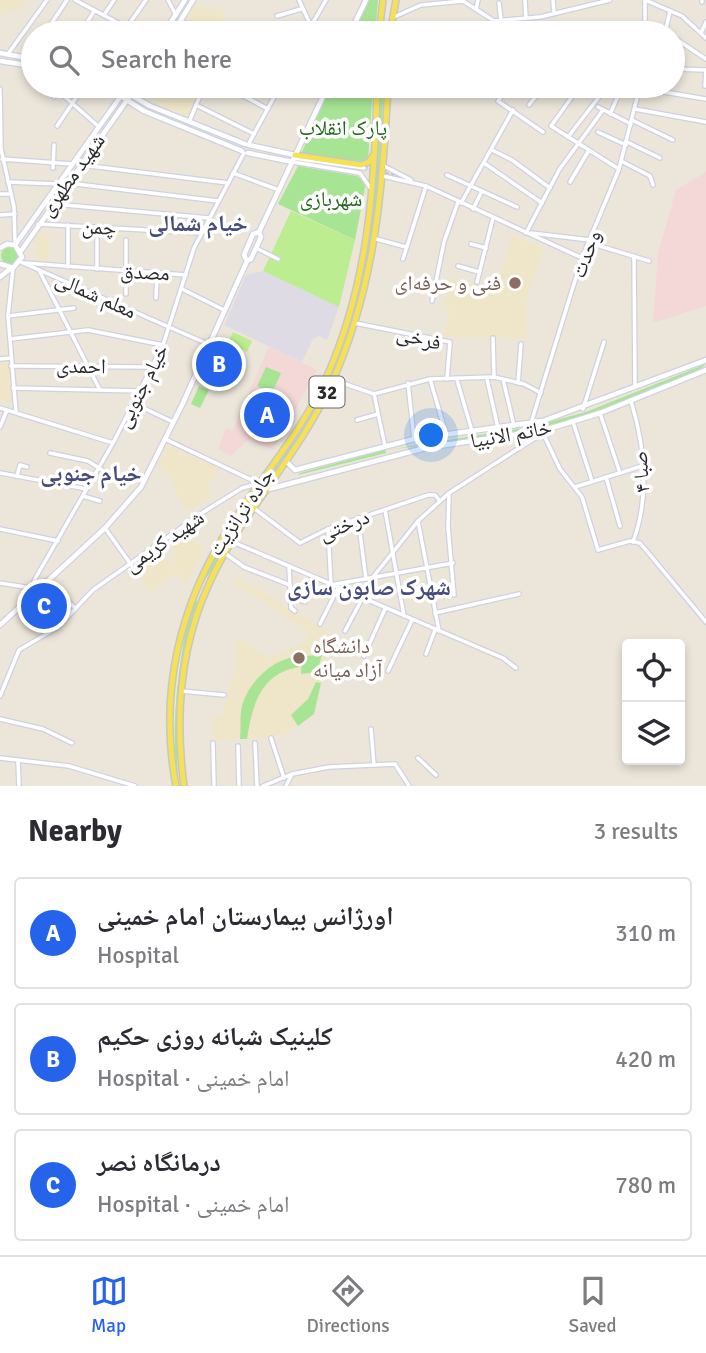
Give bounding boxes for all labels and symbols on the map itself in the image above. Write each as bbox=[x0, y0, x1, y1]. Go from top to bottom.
park label: پارک انقلاب bbox=[299, 115, 387, 141]
street label: شهید مطهری bbox=[33, 128, 111, 222]
park label: شهربازی bbox=[300, 186, 362, 212]
district label: خیام شمالی bbox=[148, 209, 248, 239]
street label: چمن bbox=[81, 213, 117, 241]
street label: وحدت bbox=[565, 226, 607, 282]
street label: مصدق bbox=[120, 258, 170, 286]
street label: معلم شمالی bbox=[51, 266, 140, 325]
place label: فنی و حرفه‌ای bbox=[394, 270, 501, 296]
marker: فنی و حرفه‌ای bbox=[507, 275, 523, 291]
street label: فرخی bbox=[394, 320, 444, 356]
pin: B bbox=[196, 338, 242, 390]
street label: خیام جنوبی bbox=[110, 340, 175, 433]
street label: احمدی bbox=[56, 353, 106, 379]
road number: 32 bbox=[310, 376, 344, 408]
pin: A bbox=[244, 389, 290, 441]
street label: خاتم الانبیا bbox=[468, 414, 554, 455]
your location bbox=[414, 418, 448, 452]
street label: صبا ۴ bbox=[627, 450, 655, 494]
district label: خیام جنوبی bbox=[40, 459, 142, 489]
street label: جاده ترانزیت bbox=[202, 463, 280, 561]
street label: شهید کریمی bbox=[119, 504, 209, 578]
street label: درختی bbox=[315, 504, 373, 546]
district label: شهرک صابون سازی bbox=[287, 573, 451, 602]
pin: C bbox=[21, 580, 67, 632]
place label: دانشگاه آزاد میانه bbox=[313, 633, 383, 683]
marker: دانشگاه آزاد میانه bbox=[291, 650, 307, 666]

